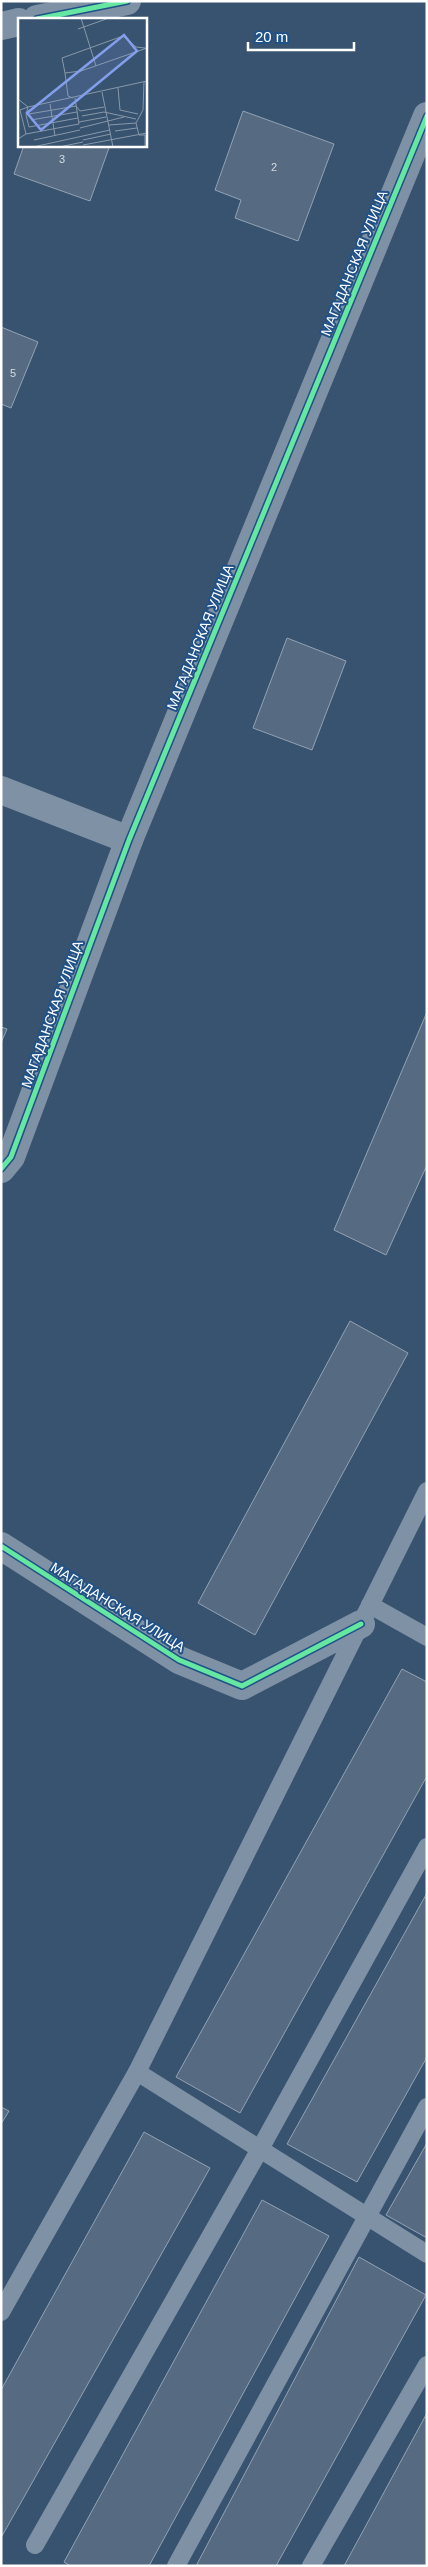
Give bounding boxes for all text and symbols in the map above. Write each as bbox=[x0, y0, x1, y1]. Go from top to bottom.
inset map bbox=[18, 18, 146, 146]
scale bar bbox=[248, 20, 354, 52]
text: 20 m bbox=[255, 28, 288, 45]
house number: 3 bbox=[59, 153, 65, 165]
house number: 2 bbox=[271, 161, 277, 173]
street label: МАГАДАНСКАЯ УЛИЦА bbox=[317, 187, 391, 338]
house number: 5 bbox=[10, 367, 16, 379]
street label: МАГАДАНСКАЯ УЛИЦА bbox=[163, 561, 237, 712]
street label: МАГАДАНСКАЯ УЛИЦА bbox=[18, 938, 86, 1090]
street label: МАГАДАНСКАЯ УЛИЦА bbox=[48, 1559, 189, 1655]

